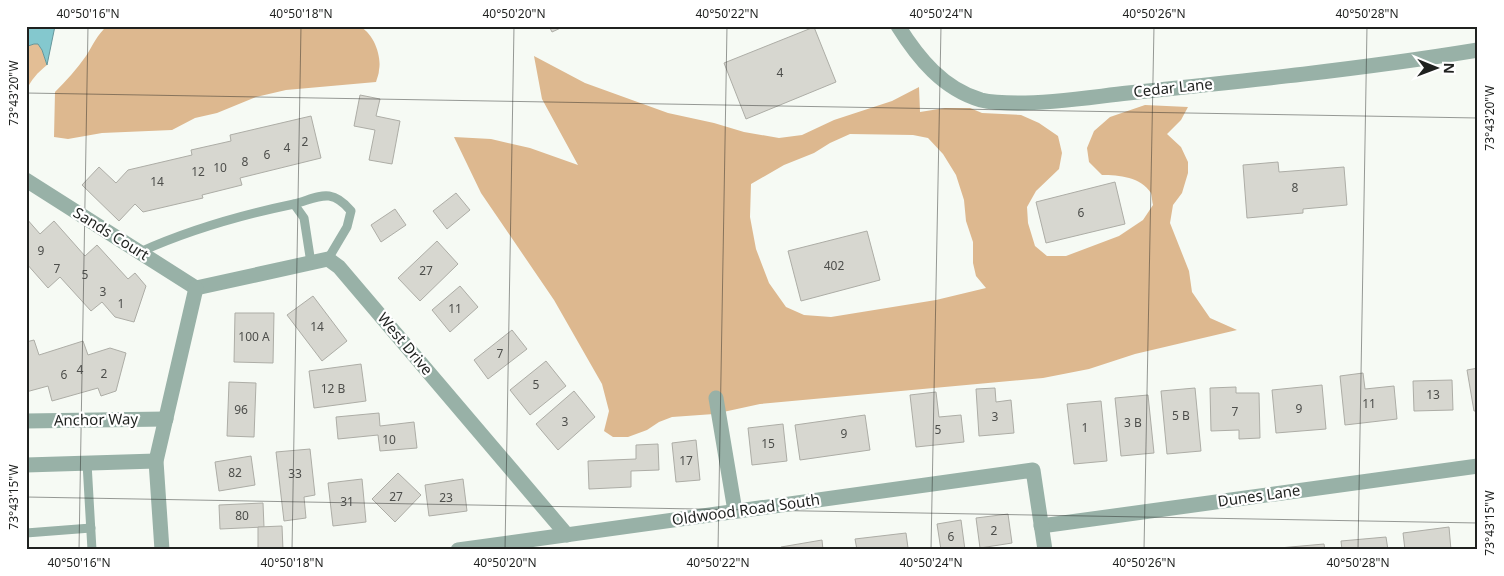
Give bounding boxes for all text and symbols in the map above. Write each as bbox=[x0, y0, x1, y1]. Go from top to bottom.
text: 40°50'16"N bbox=[56, 5, 120, 22]
text: 40°50'18"N bbox=[269, 5, 333, 22]
text: 40°50'20"N bbox=[482, 5, 546, 22]
text: 40°50'22"N bbox=[695, 5, 759, 22]
text: 40°50'24"N bbox=[909, 5, 973, 22]
text: 40°50'26"N bbox=[1122, 5, 1186, 22]
text: 40°50'28"N bbox=[1335, 5, 1399, 22]
north arrow bbox=[1412, 42, 1462, 92]
text: 73°43'20"W bbox=[5, 60, 22, 126]
text: N bbox=[1440, 62, 1459, 74]
house number: 4 bbox=[777, 64, 784, 81]
street label: Cedar Lane bbox=[1132, 73, 1214, 101]
text: 73°43'20"W bbox=[1481, 85, 1498, 151]
house number: 2 bbox=[302, 133, 309, 150]
house number: 4 bbox=[284, 139, 291, 156]
house number: 6 bbox=[264, 146, 271, 163]
house number: 8 bbox=[242, 153, 249, 170]
house number: 10 bbox=[213, 159, 227, 176]
house number: 12 bbox=[191, 163, 205, 180]
house number: 14 bbox=[150, 173, 164, 190]
house number: 8 bbox=[1292, 179, 1299, 196]
street label: Sands Court bbox=[70, 202, 154, 265]
house number: 6 bbox=[1078, 204, 1085, 221]
house number: 9 bbox=[38, 242, 45, 259]
house number: 402 bbox=[824, 257, 844, 274]
house number: 7 bbox=[54, 260, 61, 277]
house number: 27 bbox=[419, 262, 433, 279]
house number: 5 bbox=[82, 266, 89, 283]
house number: 3 bbox=[100, 283, 107, 300]
house number: 1 bbox=[118, 295, 124, 312]
house number: 11 bbox=[448, 300, 462, 317]
street label: West Drive bbox=[374, 308, 438, 379]
house number: 14 bbox=[310, 318, 324, 335]
house number: 100 A bbox=[238, 328, 270, 345]
house number: 7 bbox=[497, 345, 504, 362]
house number: 4 bbox=[77, 361, 84, 378]
house number: 2 bbox=[101, 365, 108, 382]
house number: 6 bbox=[61, 366, 68, 383]
house number: 5 bbox=[533, 376, 540, 393]
house number: 12 B bbox=[321, 380, 346, 397]
house number: 13 bbox=[1426, 386, 1440, 403]
house number: 11 bbox=[1362, 395, 1376, 412]
house number: 9 bbox=[1296, 400, 1303, 417]
house number: 96 bbox=[234, 401, 248, 418]
house number: 7 bbox=[1232, 403, 1239, 420]
house number: 5 B bbox=[1172, 407, 1190, 424]
street label: Anchor Way bbox=[54, 408, 139, 430]
house number: 3 bbox=[992, 408, 999, 425]
house number: 3 bbox=[562, 413, 569, 430]
house number: 3 B bbox=[1124, 414, 1142, 431]
house number: 1 bbox=[1082, 419, 1088, 436]
house number: 5 bbox=[935, 421, 942, 438]
house number: 9 bbox=[841, 425, 848, 442]
house number: 10 bbox=[382, 431, 396, 448]
house number: 15 bbox=[761, 435, 775, 452]
house number: 17 bbox=[679, 452, 693, 469]
text: 73°43'15"W bbox=[5, 464, 22, 530]
house number: 82 bbox=[228, 464, 242, 481]
house number: 33 bbox=[288, 465, 302, 482]
street label: Dunes Lane bbox=[1216, 479, 1301, 511]
house number: 27 bbox=[389, 488, 403, 505]
house number: 23 bbox=[439, 489, 453, 506]
street label: Oldwood Road South bbox=[671, 489, 821, 529]
text: 73°43'15"W bbox=[1481, 490, 1498, 556]
house number: 31 bbox=[340, 493, 354, 510]
house number: 80 bbox=[235, 507, 249, 524]
house number: 2 bbox=[991, 522, 998, 539]
house number: 6 bbox=[948, 528, 955, 545]
text: 40°50'16"N bbox=[47, 554, 111, 571]
text: 40°50'18"N bbox=[260, 554, 324, 571]
text: 40°50'20"N bbox=[473, 554, 537, 571]
text: 40°50'22"N bbox=[686, 554, 750, 571]
text: 40°50'24"N bbox=[899, 554, 963, 571]
text: 40°50'26"N bbox=[1112, 554, 1176, 571]
text: 40°50'28"N bbox=[1326, 554, 1390, 571]

